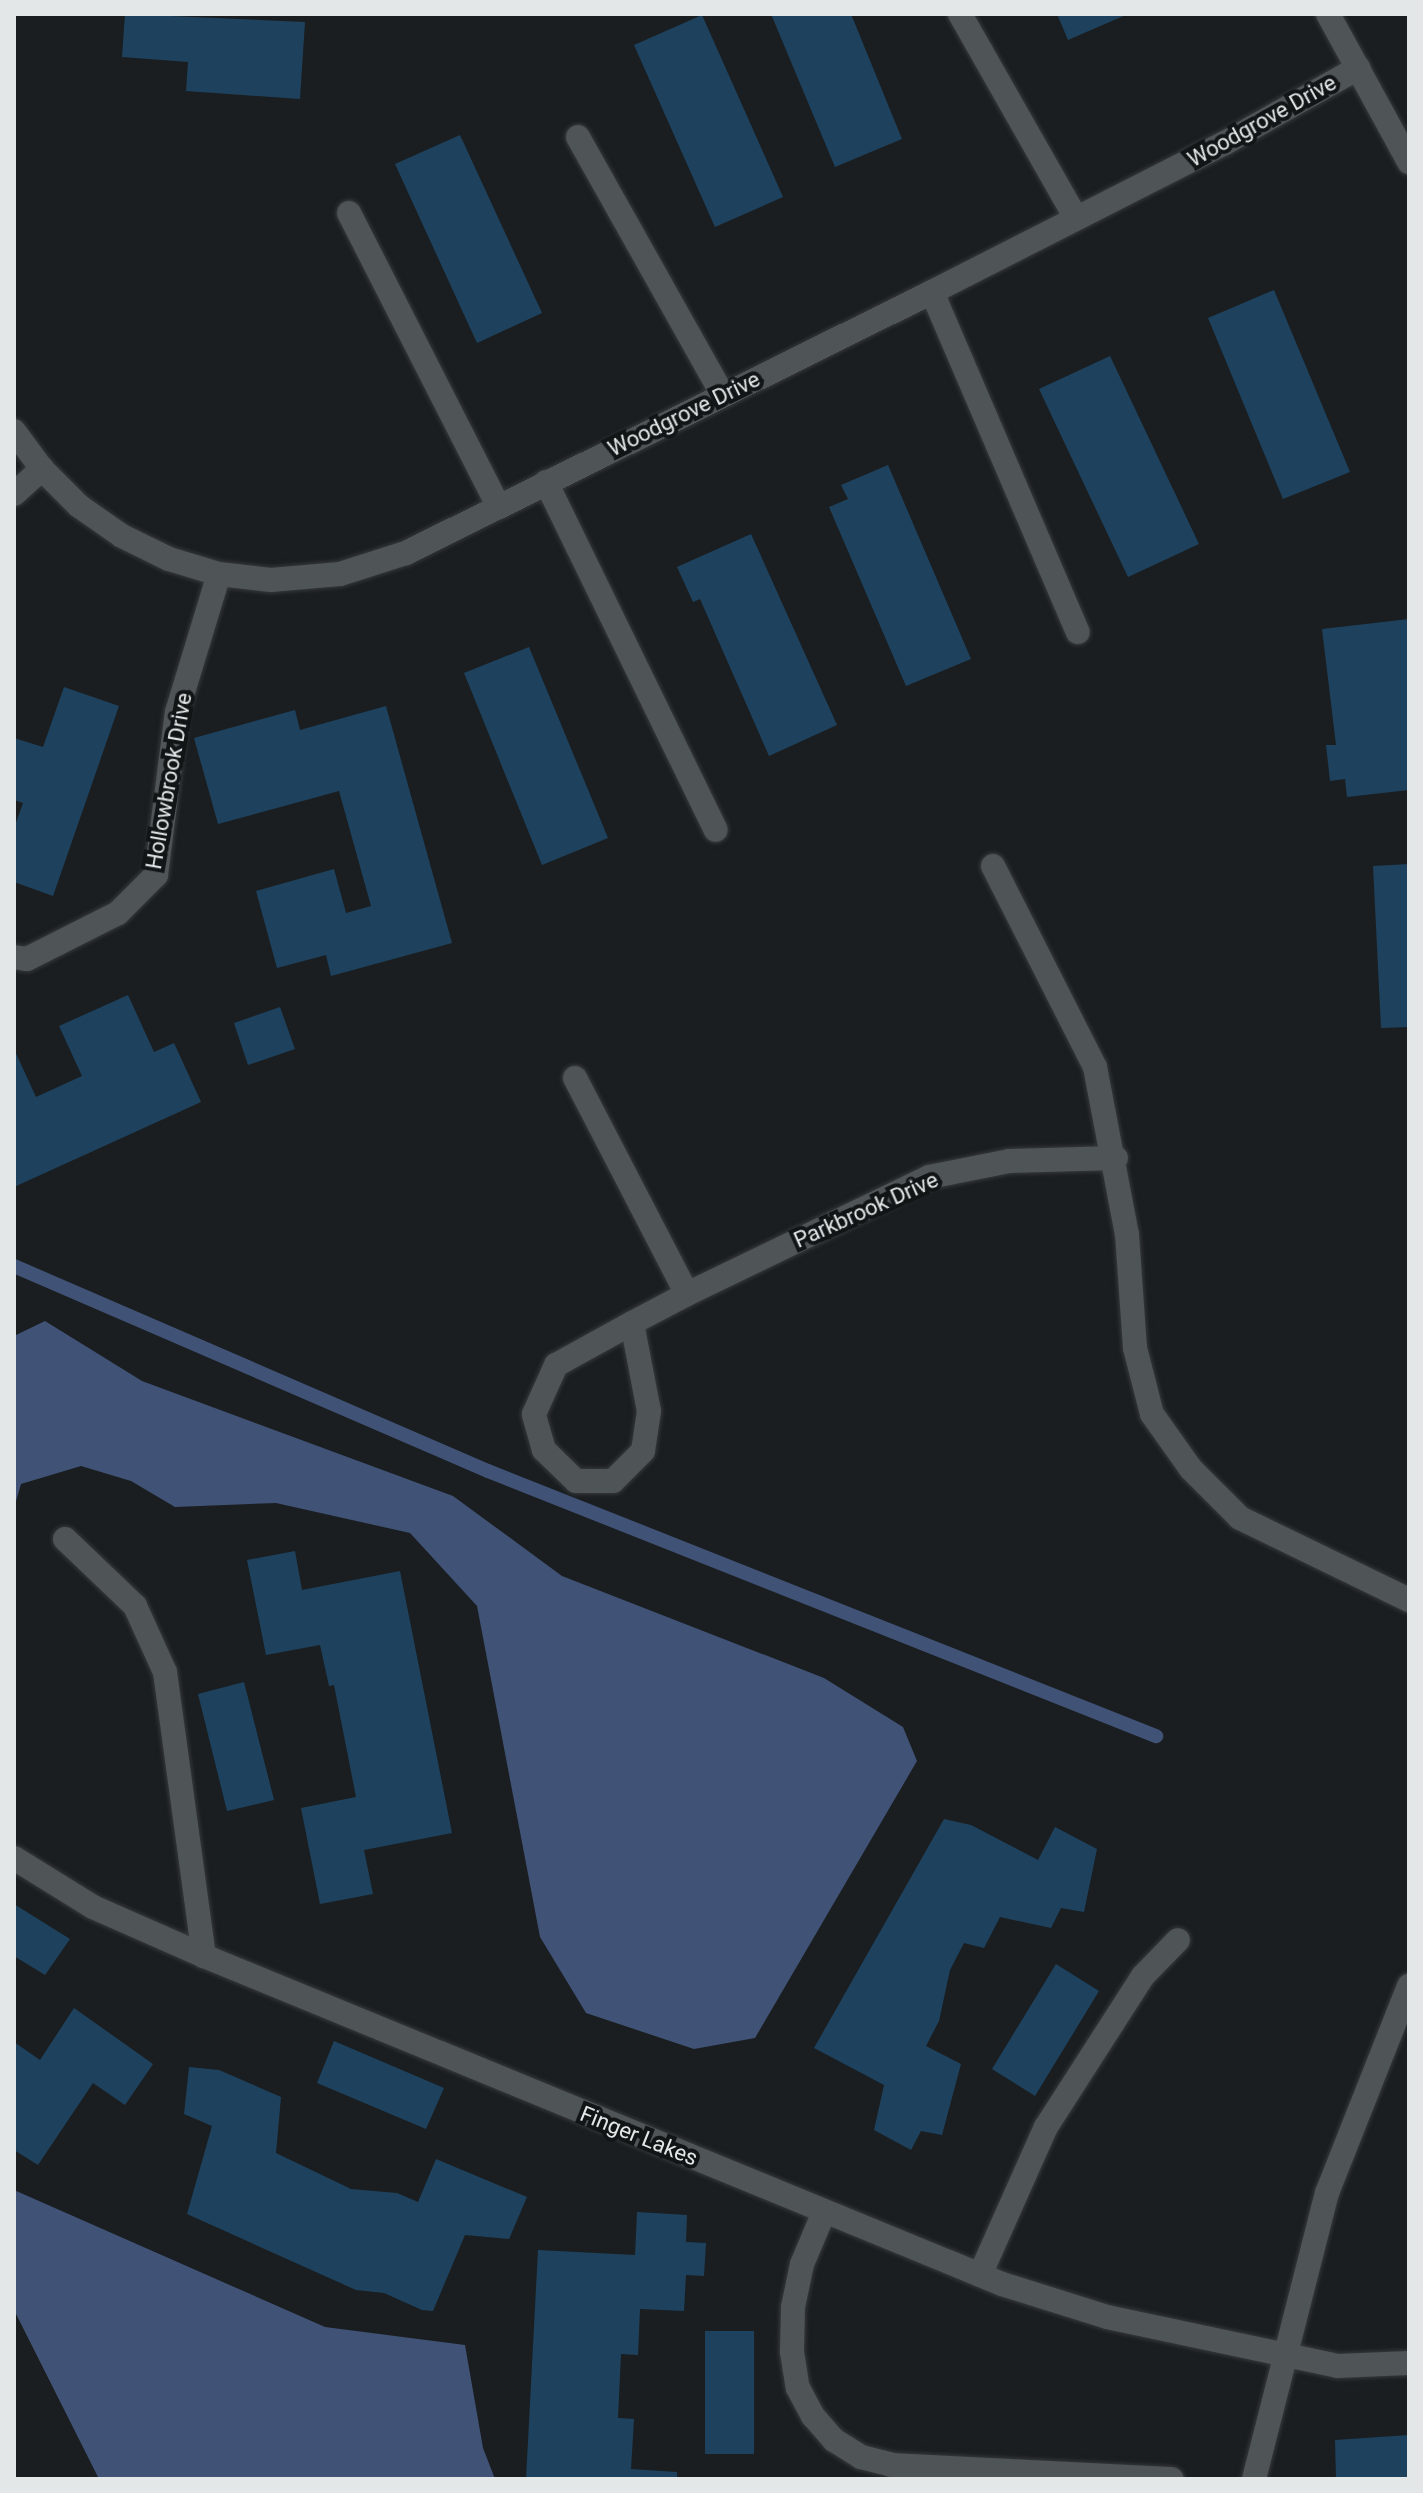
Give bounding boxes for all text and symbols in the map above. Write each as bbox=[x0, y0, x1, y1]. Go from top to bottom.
street label: Woodgrove Drive bbox=[1183, 69, 1341, 173]
street label: Woodgrove Drive bbox=[604, 366, 764, 462]
street label: Hollowbrook Drive bbox=[140, 691, 198, 871]
street label: Parkbrook Drive bbox=[790, 1166, 942, 1254]
street label: Finger Lakes bbox=[576, 2100, 702, 2172]

